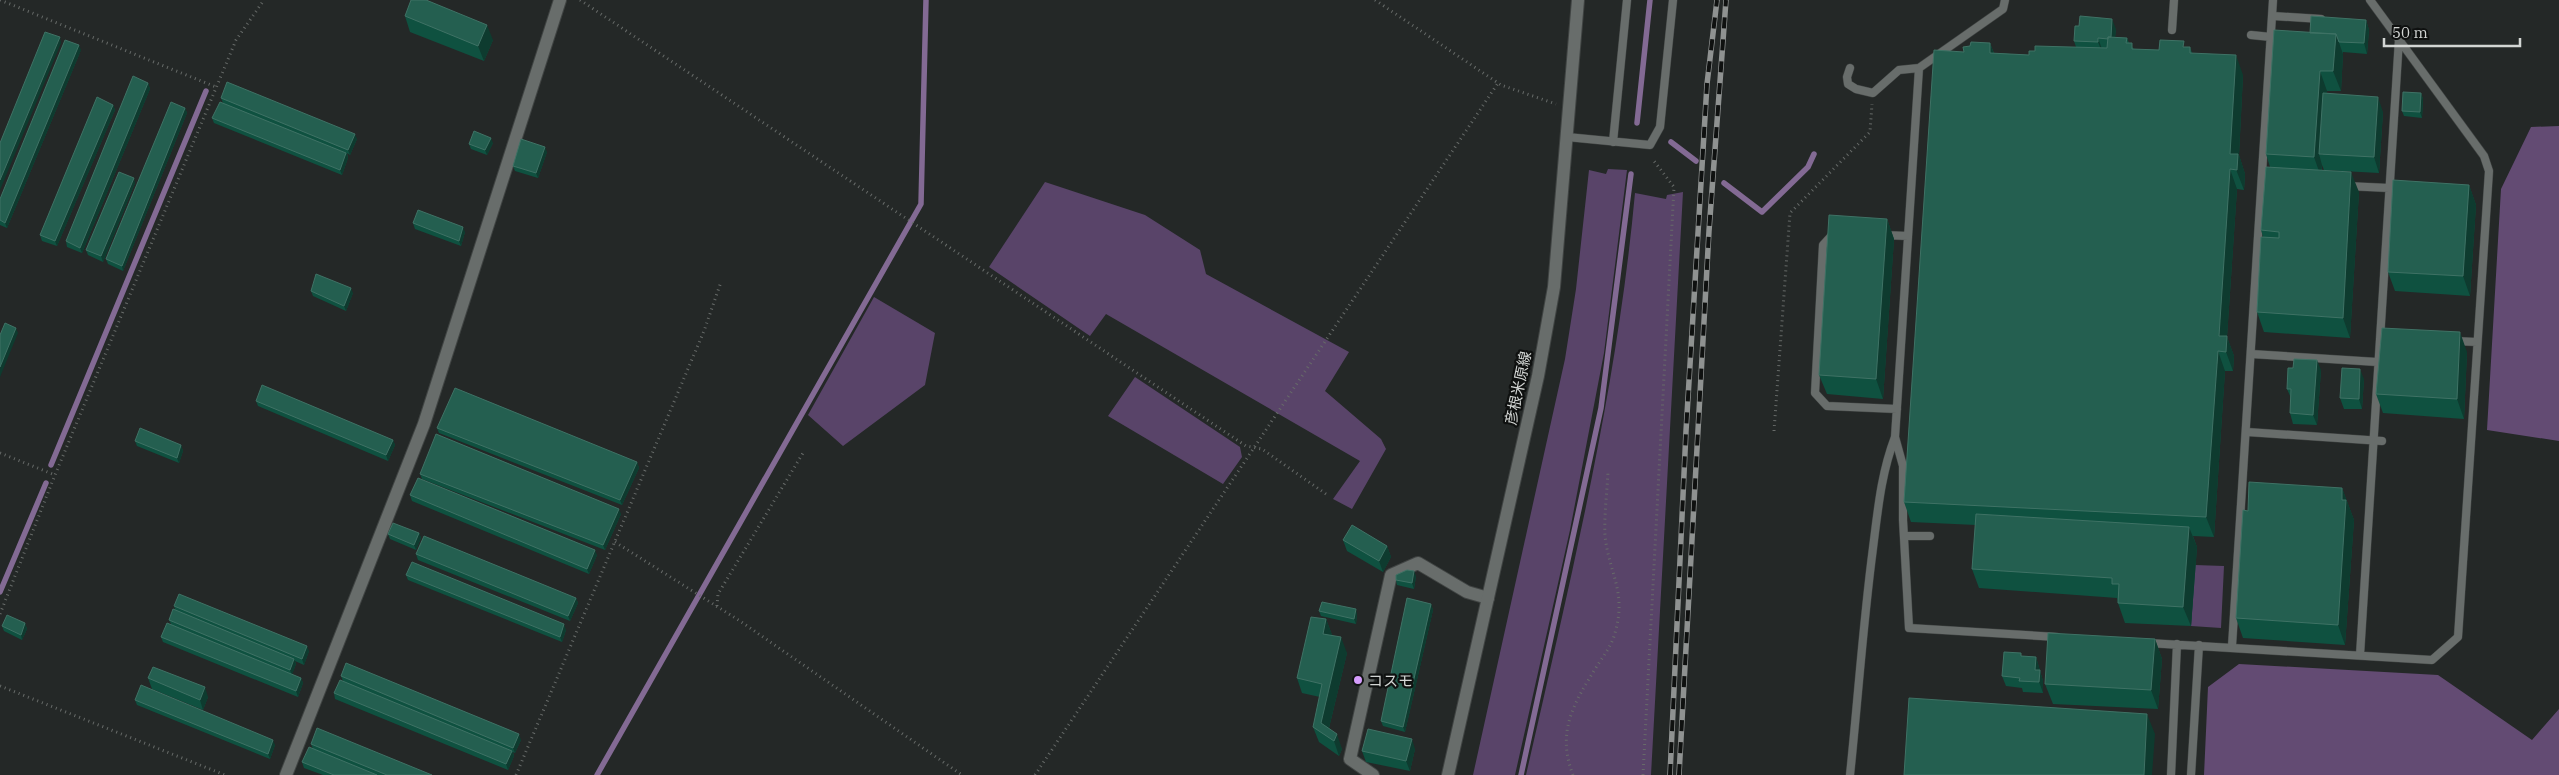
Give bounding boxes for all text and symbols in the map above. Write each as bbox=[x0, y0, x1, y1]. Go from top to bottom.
scale bar bbox=[2384, 15, 2520, 47]
text: 50 m bbox=[2392, 23, 2428, 42]
street label: 彦根米原線 bbox=[1501, 349, 1535, 427]
place label: コスモ bbox=[1368, 671, 1413, 690]
marker: コスモ bbox=[1352, 674, 1364, 686]

